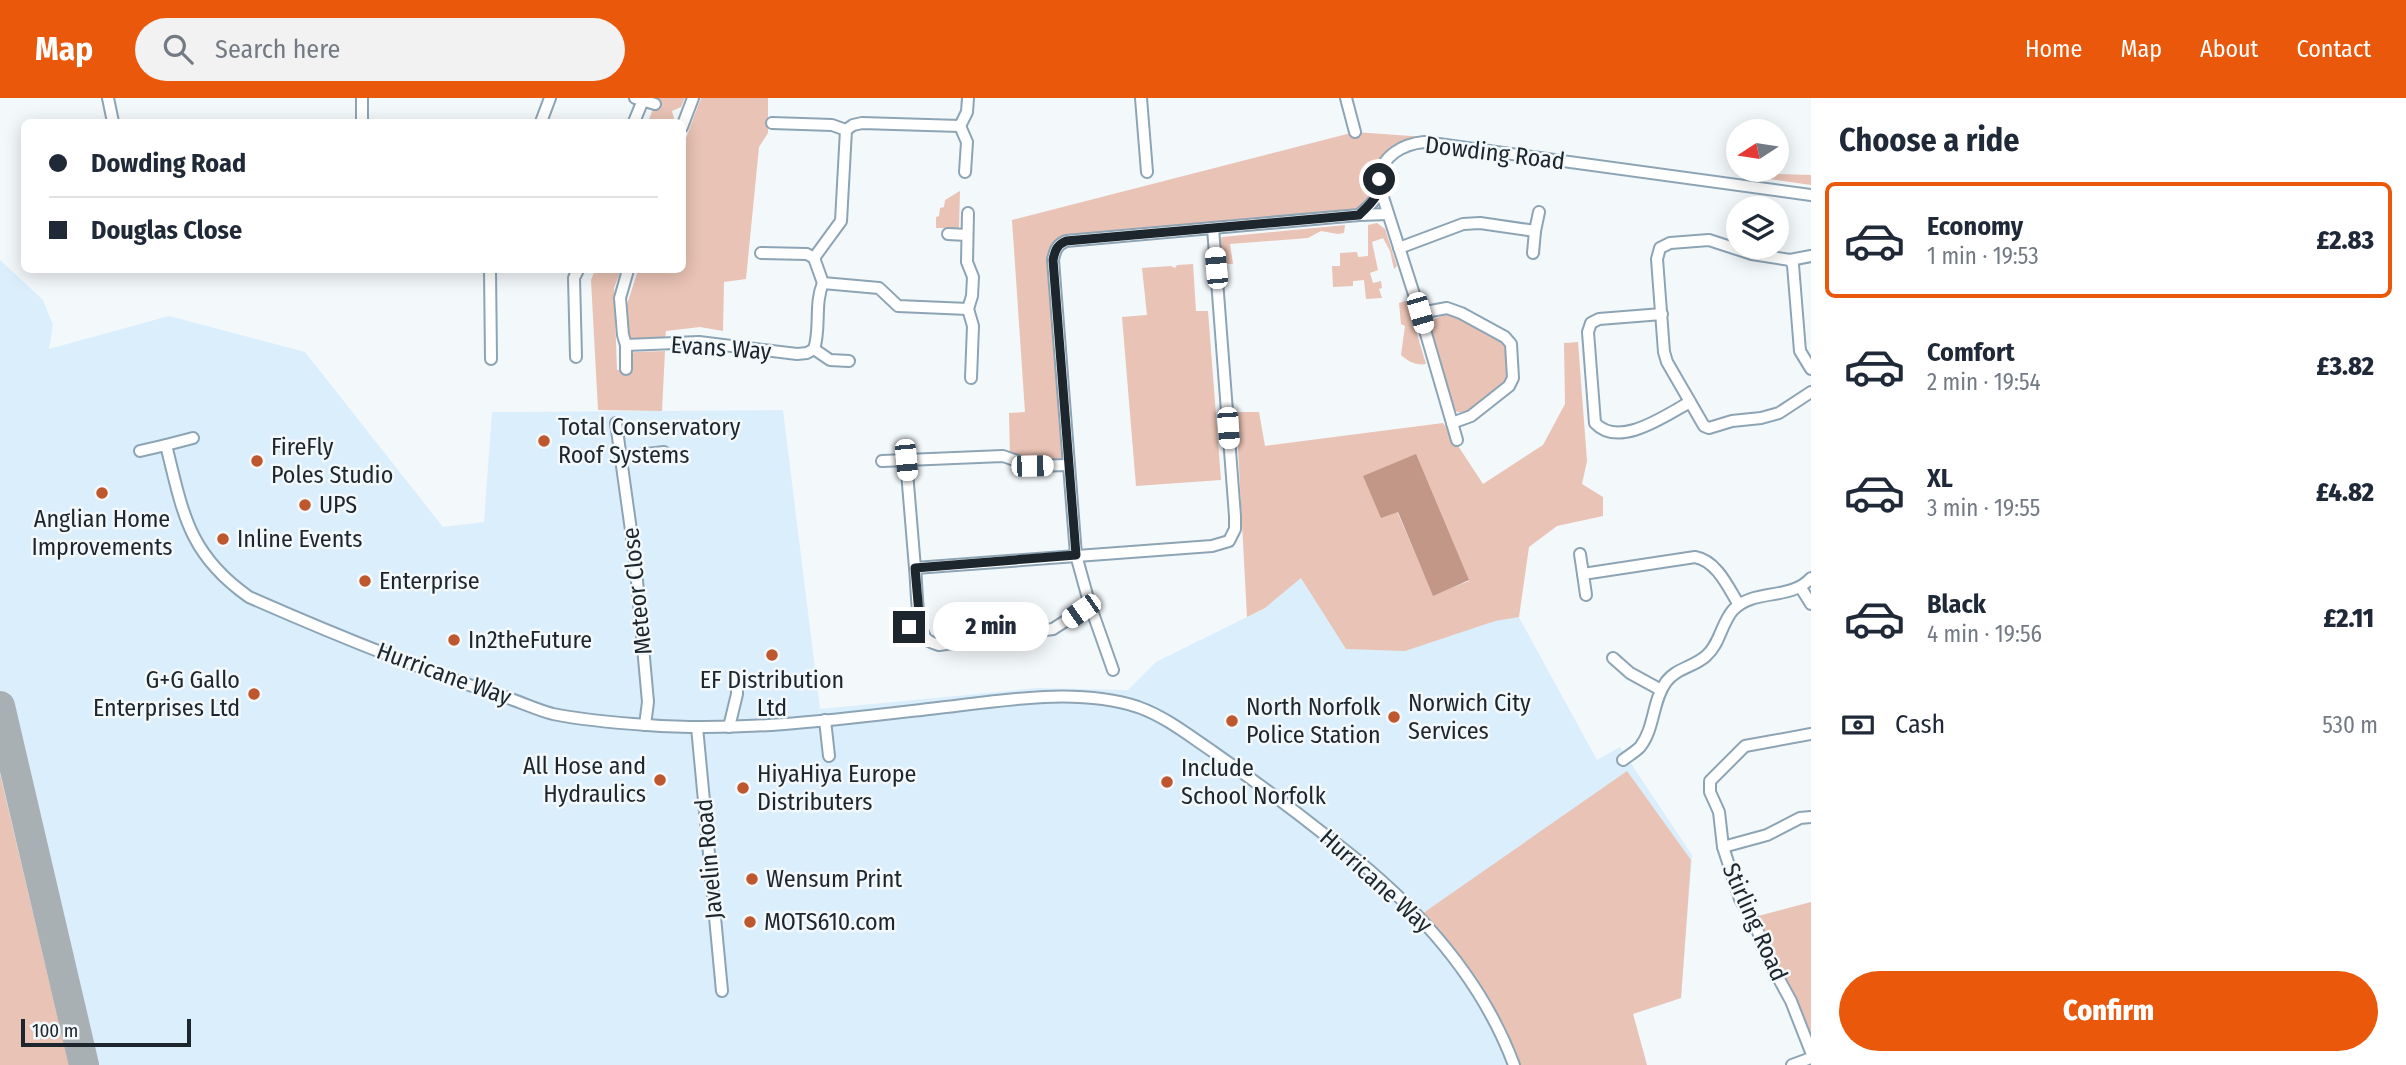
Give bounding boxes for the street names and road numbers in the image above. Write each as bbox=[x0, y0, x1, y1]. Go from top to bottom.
street label: Dowding Road bbox=[1424, 131, 1566, 175]
street label: Evans Way bbox=[670, 331, 773, 366]
street label: Meteor Close bbox=[616, 526, 658, 656]
street label: Hurricane Way bbox=[373, 637, 515, 711]
street label: Javelin Road bbox=[690, 798, 728, 920]
street label: Hurricane Way bbox=[1314, 823, 1438, 939]
street label: Stirling Road bbox=[1717, 859, 1793, 985]

